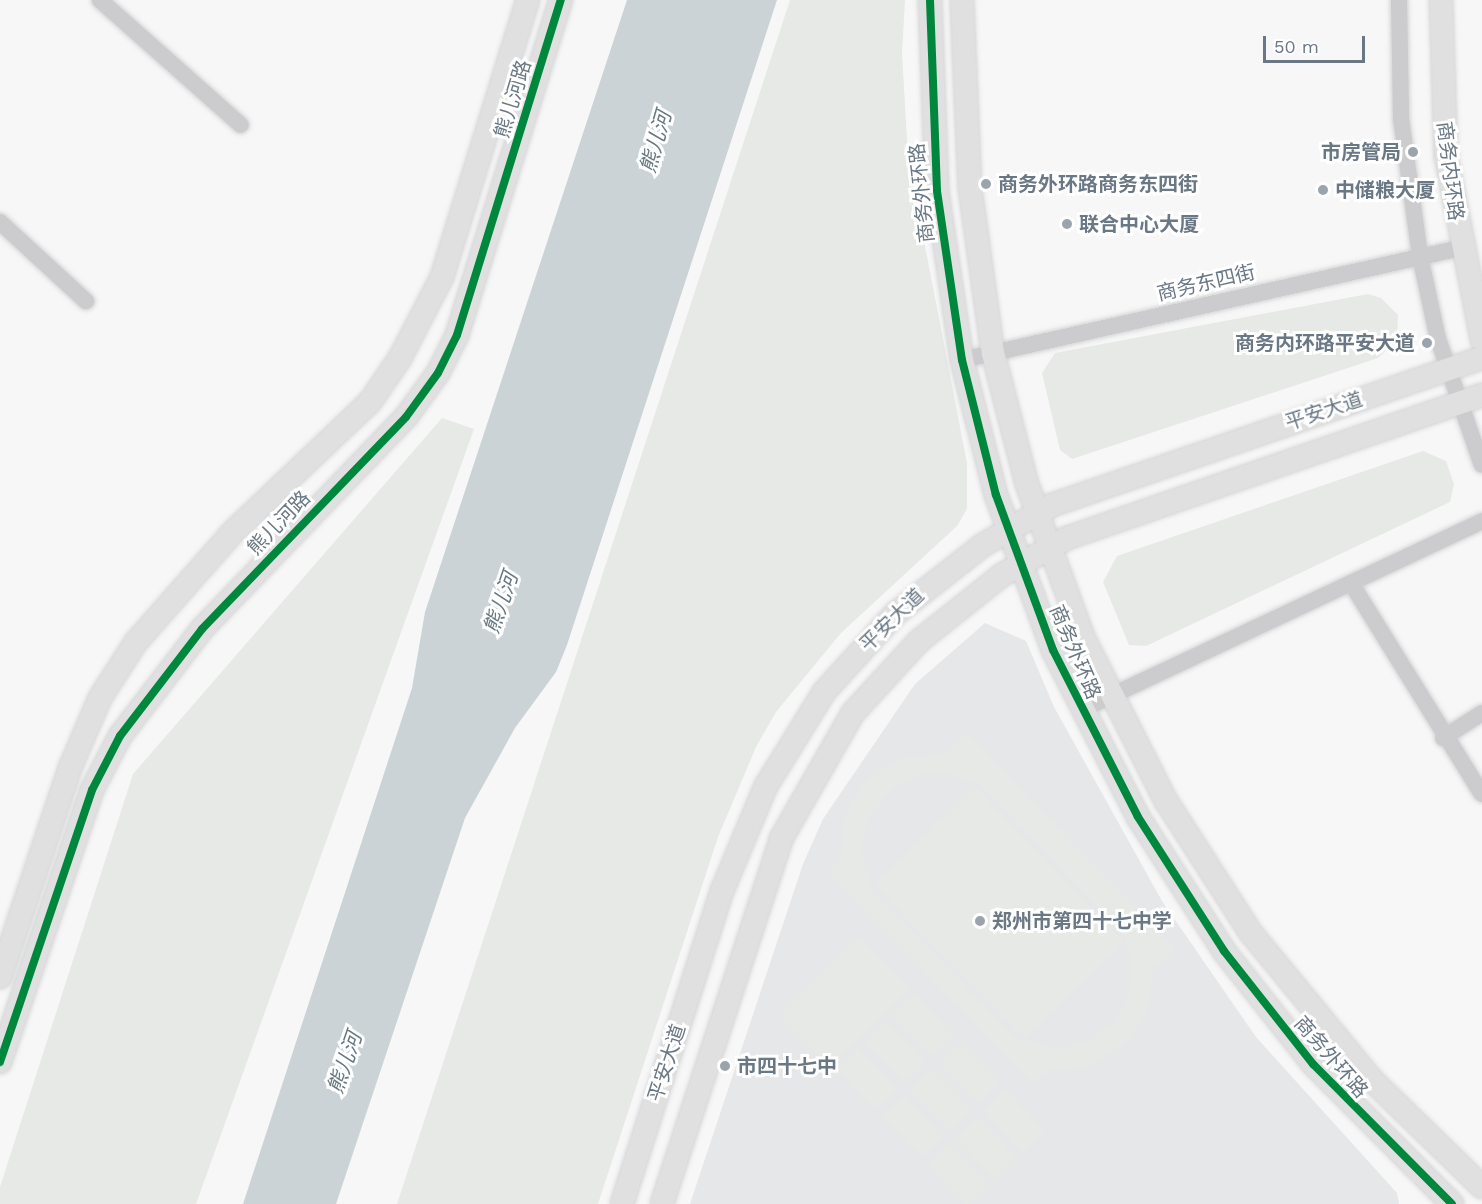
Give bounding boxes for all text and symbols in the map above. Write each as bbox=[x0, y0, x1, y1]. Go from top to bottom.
scale bar bbox=[1266, 24, 1368, 62]
text: 50 m bbox=[1274, 36, 1319, 57]
street label: 熊儿河路 bbox=[490, 57, 536, 141]
water label: 熊儿河 bbox=[635, 108, 677, 176]
street label: 商务内环路 bbox=[1432, 120, 1468, 222]
place label: 市房管局 bbox=[1321, 140, 1401, 164]
street label: 商务外环路 bbox=[905, 142, 939, 244]
marker: 市房管局 bbox=[1406, 145, 1420, 159]
place label: 商务外环路商务东四街 bbox=[998, 172, 1198, 196]
marker: 商务外环路商务东四街 bbox=[979, 177, 993, 191]
place label: 中储粮大厦 bbox=[1335, 178, 1435, 202]
marker: 中储粮大厦 bbox=[1316, 183, 1330, 197]
place label: 联合中心大厦 bbox=[1079, 212, 1199, 236]
marker: 联合中心大厦 bbox=[1060, 217, 1074, 231]
street label: 商务东四街 bbox=[1155, 260, 1257, 306]
place label: 商务内环路平安大道 bbox=[1235, 331, 1415, 355]
marker: 商务内环路平安大道 bbox=[1420, 336, 1434, 350]
street label: 平安大道 bbox=[1282, 387, 1366, 435]
street label: 熊儿河路 bbox=[243, 486, 315, 560]
water label: 熊儿河 bbox=[479, 569, 523, 637]
street label: 平安大道 bbox=[855, 584, 929, 656]
street label: 商务外环路 bbox=[1044, 601, 1106, 703]
place label: 郑州市第四十七中学 bbox=[992, 909, 1172, 933]
marker: 郑州市第四十七中学 bbox=[973, 914, 987, 928]
street label: 商务外环路 bbox=[1289, 1011, 1373, 1103]
street label: 平安大道 bbox=[643, 1021, 691, 1105]
water label: 熊儿河 bbox=[323, 1029, 367, 1097]
place label: 市四十七中 bbox=[737, 1054, 837, 1078]
marker: 市四十七中 bbox=[718, 1059, 732, 1073]

